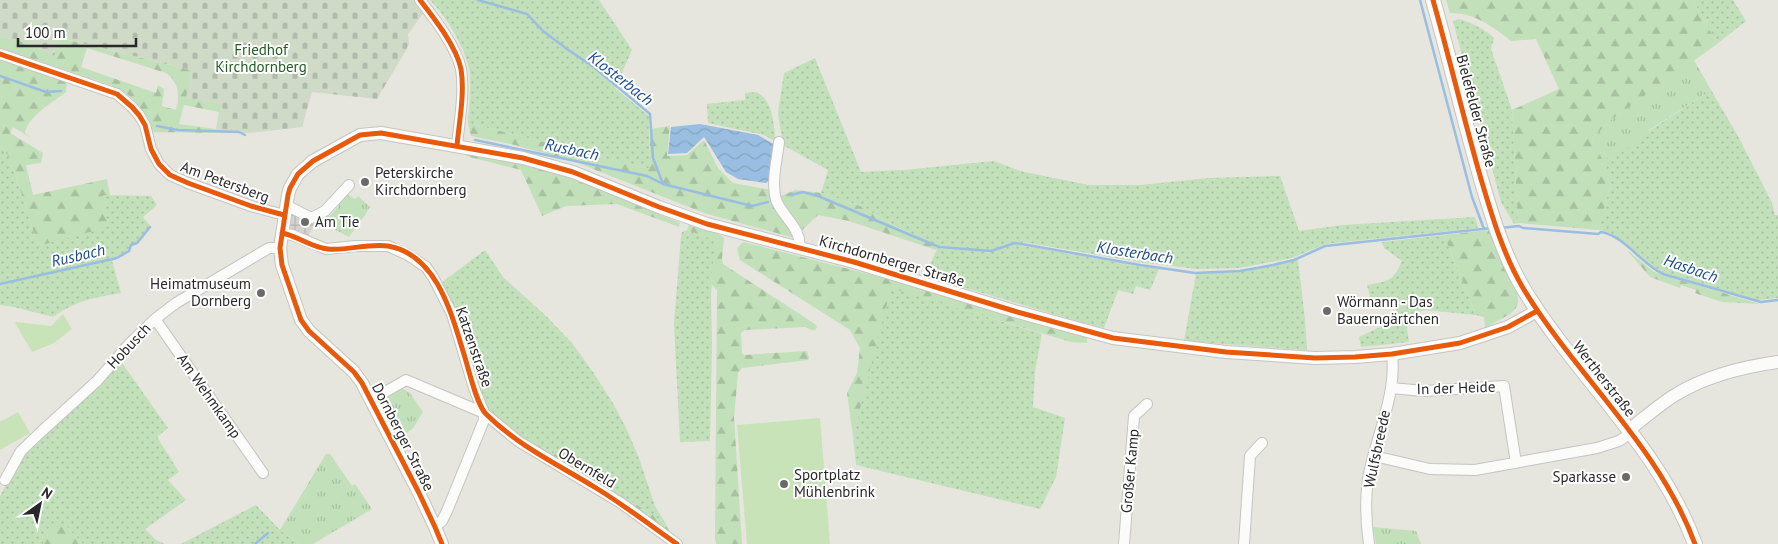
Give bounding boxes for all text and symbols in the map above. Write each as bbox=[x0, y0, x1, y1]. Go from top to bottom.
scale bar bbox=[18, 15, 135, 47]
text: 100 m bbox=[25, 23, 66, 42]
park label: Friedhof Kirchdornberg bbox=[215, 40, 307, 76]
water label: Klosterbach bbox=[585, 46, 657, 110]
street label: Bielefelder Straße bbox=[1452, 52, 1501, 169]
water label: Rusbach bbox=[543, 134, 601, 164]
street label: Am Petersberg bbox=[178, 157, 272, 206]
place label: Peterskirche Kirchdornberg bbox=[375, 163, 467, 199]
marker: Peterskirche Kirchdornberg bbox=[359, 176, 371, 188]
place label: Am Tie bbox=[315, 212, 359, 231]
marker: Am Tie bbox=[299, 216, 311, 228]
street label: Kirchdornberger Straße bbox=[817, 231, 967, 290]
water label: Klosterbach bbox=[1095, 236, 1175, 268]
water label: Rusbach bbox=[49, 239, 107, 271]
water label: Hasbach bbox=[1661, 249, 1721, 287]
place label: Heimatmuseum Dornberg bbox=[150, 274, 251, 310]
marker: Heimatmuseum Dornberg bbox=[255, 287, 267, 299]
place label: Wörmann - Das Bauerngärtchen bbox=[1337, 292, 1439, 328]
street label: Katzenstraße bbox=[452, 304, 497, 390]
marker: Wörmann - Das Bauerngärtchen bbox=[1321, 305, 1333, 317]
street label: Hobusch bbox=[103, 319, 155, 372]
street label: Wertherstraße bbox=[1569, 337, 1640, 421]
street label: Am Wehmkamp bbox=[173, 350, 246, 442]
street label: In der Heide bbox=[1416, 377, 1496, 398]
street label: Dornberger Straße bbox=[368, 380, 439, 494]
street label: Wulfsbreede bbox=[1359, 408, 1394, 490]
street label: Großer Kamp bbox=[1116, 428, 1143, 514]
street label: Obernfeld bbox=[555, 443, 620, 492]
place label: Sportplatz Mühlenbrink bbox=[794, 465, 876, 501]
place label: Sparkasse bbox=[1553, 467, 1616, 486]
marker: Sparkasse bbox=[1620, 471, 1632, 483]
marker: Sportplatz Mühlenbrink bbox=[778, 478, 790, 490]
north arrow bbox=[15, 479, 65, 529]
text: N bbox=[38, 483, 56, 503]

